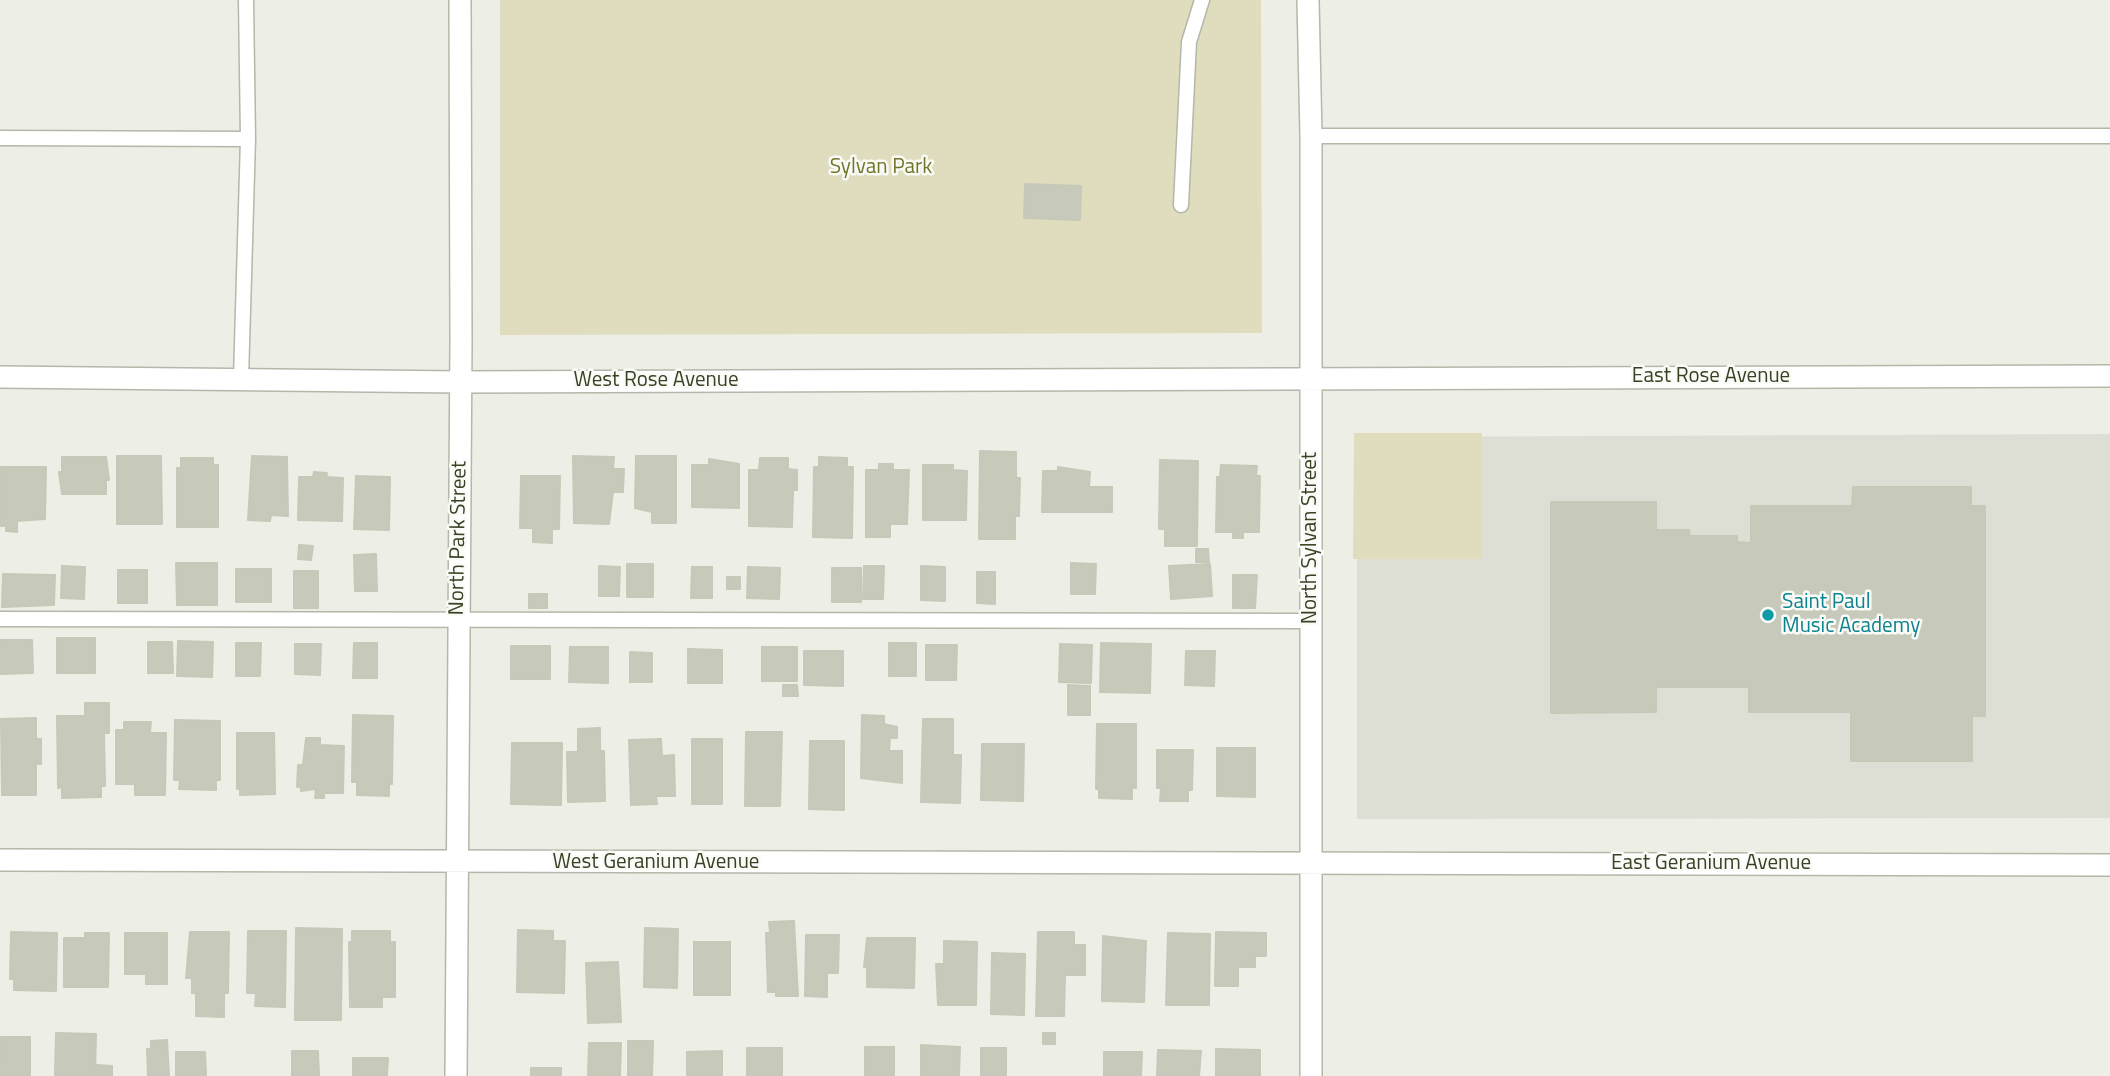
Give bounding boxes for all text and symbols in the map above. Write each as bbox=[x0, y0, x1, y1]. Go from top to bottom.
park label: Sylvan Park bbox=[830, 155, 932, 181]
street label: East Rose Avenue bbox=[1632, 364, 1790, 390]
street label: West Rose Avenue bbox=[573, 368, 739, 394]
street label: North Sylvan Street bbox=[1298, 452, 1324, 624]
street label: North Park Street bbox=[445, 460, 473, 616]
place label: Saint Paul Music Academy bbox=[1782, 590, 1920, 640]
marker: Saint Paul Music Academy bbox=[1760, 607, 1776, 623]
street label: West Geranium Avenue bbox=[553, 850, 759, 876]
street label: East Geranium Avenue bbox=[1611, 851, 1811, 877]

